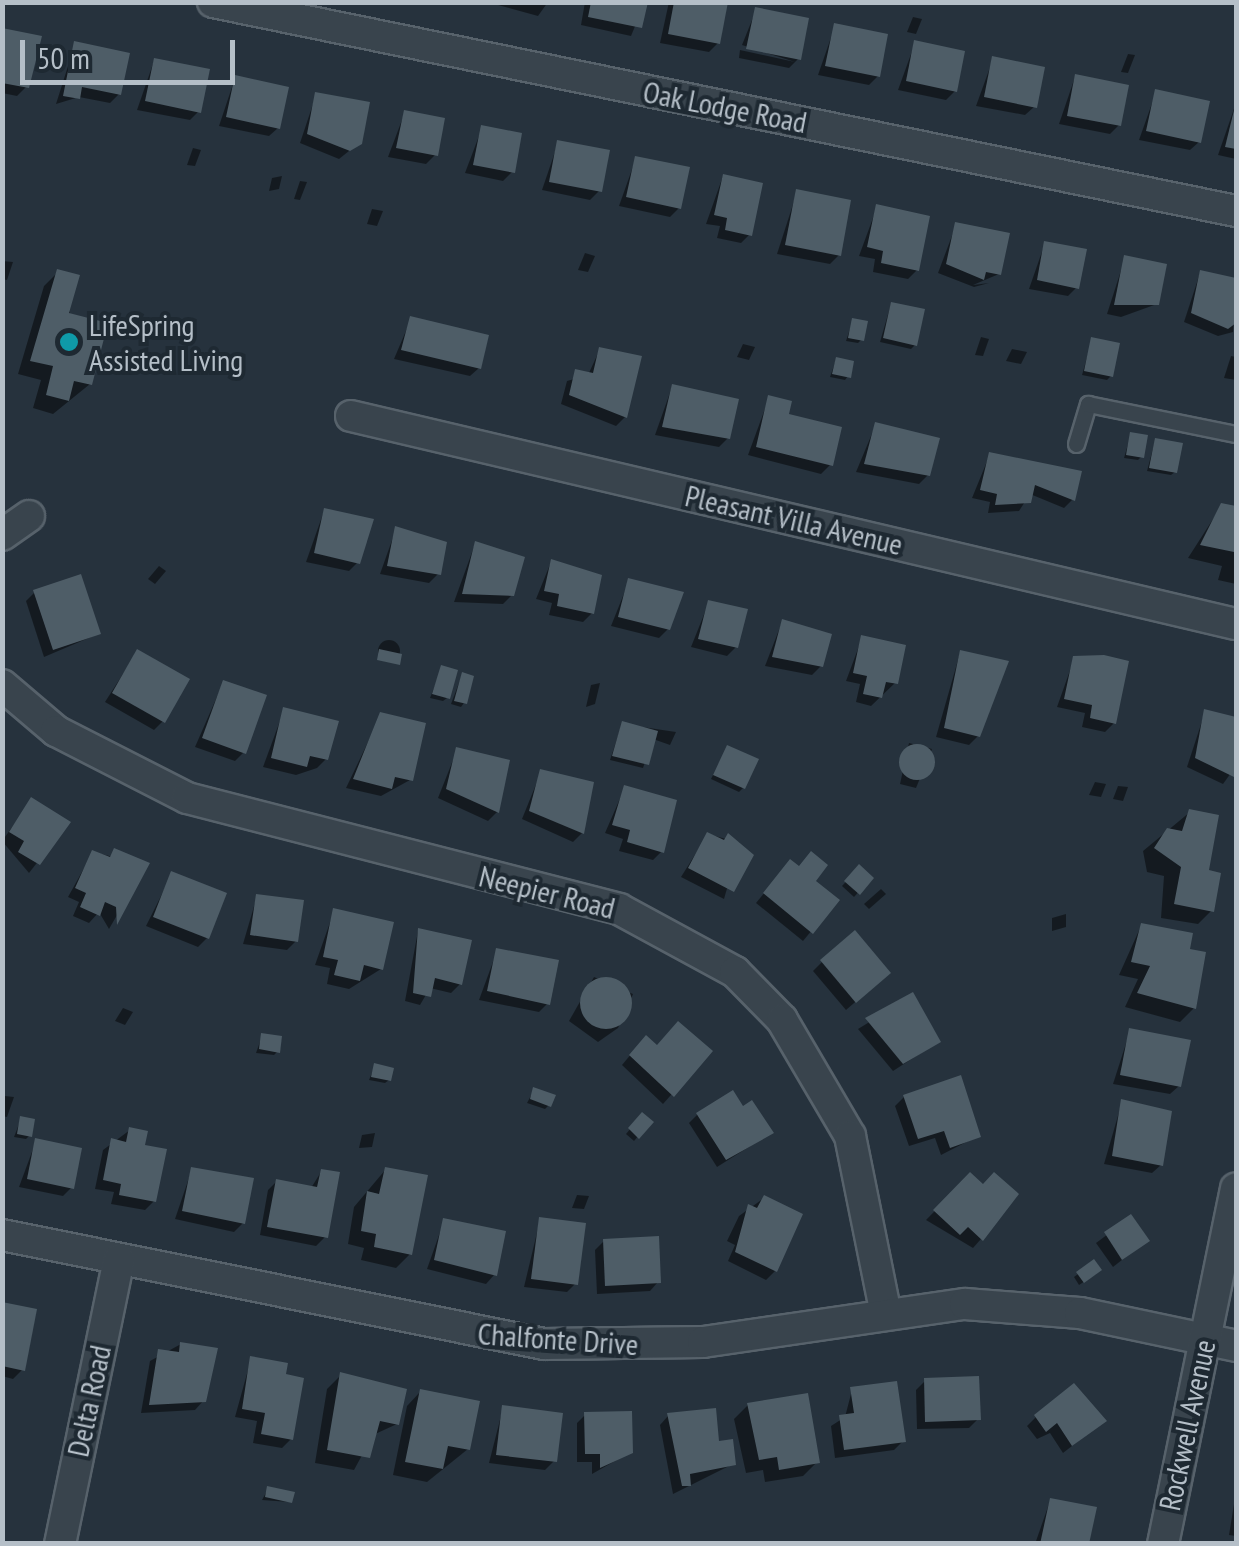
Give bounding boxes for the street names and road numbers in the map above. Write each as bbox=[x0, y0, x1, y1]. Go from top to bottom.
street label: Oak Lodge Road bbox=[640, 73, 810, 141]
street label: Pleasant Villa Avenue bbox=[681, 477, 907, 563]
street label: Neepier Road bbox=[476, 858, 618, 926]
street label: Chalfonte Drive bbox=[477, 1315, 639, 1363]
street label: Rockwell Avenue bbox=[1151, 1336, 1223, 1514]
street label: Delta Road bbox=[60, 1342, 118, 1460]

